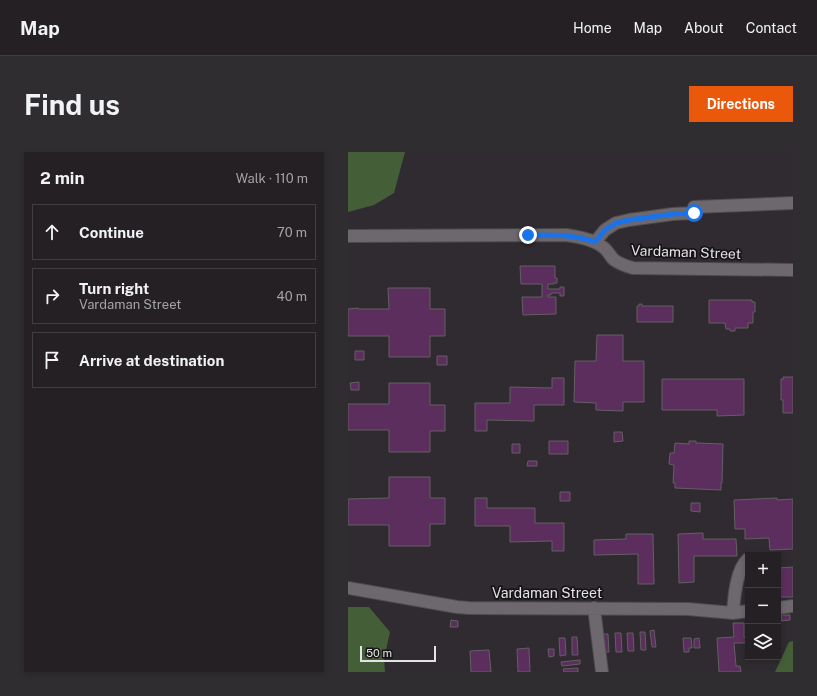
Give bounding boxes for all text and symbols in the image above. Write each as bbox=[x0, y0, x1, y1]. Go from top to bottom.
text: Map bbox=[20, 17, 60, 39]
text: Home bbox=[573, 20, 612, 36]
text: Map bbox=[634, 20, 662, 36]
text: About bbox=[684, 20, 724, 36]
text: Contact bbox=[746, 20, 797, 36]
button: Directions bbox=[689, 86, 793, 122]
text: Find us bbox=[24, 88, 120, 121]
text: 2 min bbox=[40, 168, 85, 188]
text: Walk · 110 m bbox=[236, 171, 308, 186]
route start bbox=[685, 204, 703, 222]
icon: ahead bbox=[41, 221, 63, 243]
text: Continue bbox=[79, 224, 144, 241]
text: 70 m bbox=[277, 225, 307, 240]
route end bbox=[519, 226, 537, 244]
street label: Vardaman Street bbox=[631, 242, 741, 262]
text: Turn right bbox=[79, 280, 149, 297]
icon: right bbox=[41, 285, 63, 307]
text: 40 m bbox=[276, 289, 307, 304]
text: Vardaman Street bbox=[79, 297, 181, 312]
icon: arrive bbox=[41, 349, 63, 371]
text: Arrive at destination bbox=[79, 352, 224, 369]
map controls bbox=[745, 552, 781, 660]
button: + bbox=[745, 552, 781, 588]
street label: Vardaman Street bbox=[492, 585, 602, 601]
button: − bbox=[745, 588, 781, 624]
button: layers bbox=[745, 624, 781, 660]
scale bar bbox=[360, 644, 436, 663]
text: 50 m bbox=[366, 647, 392, 659]

